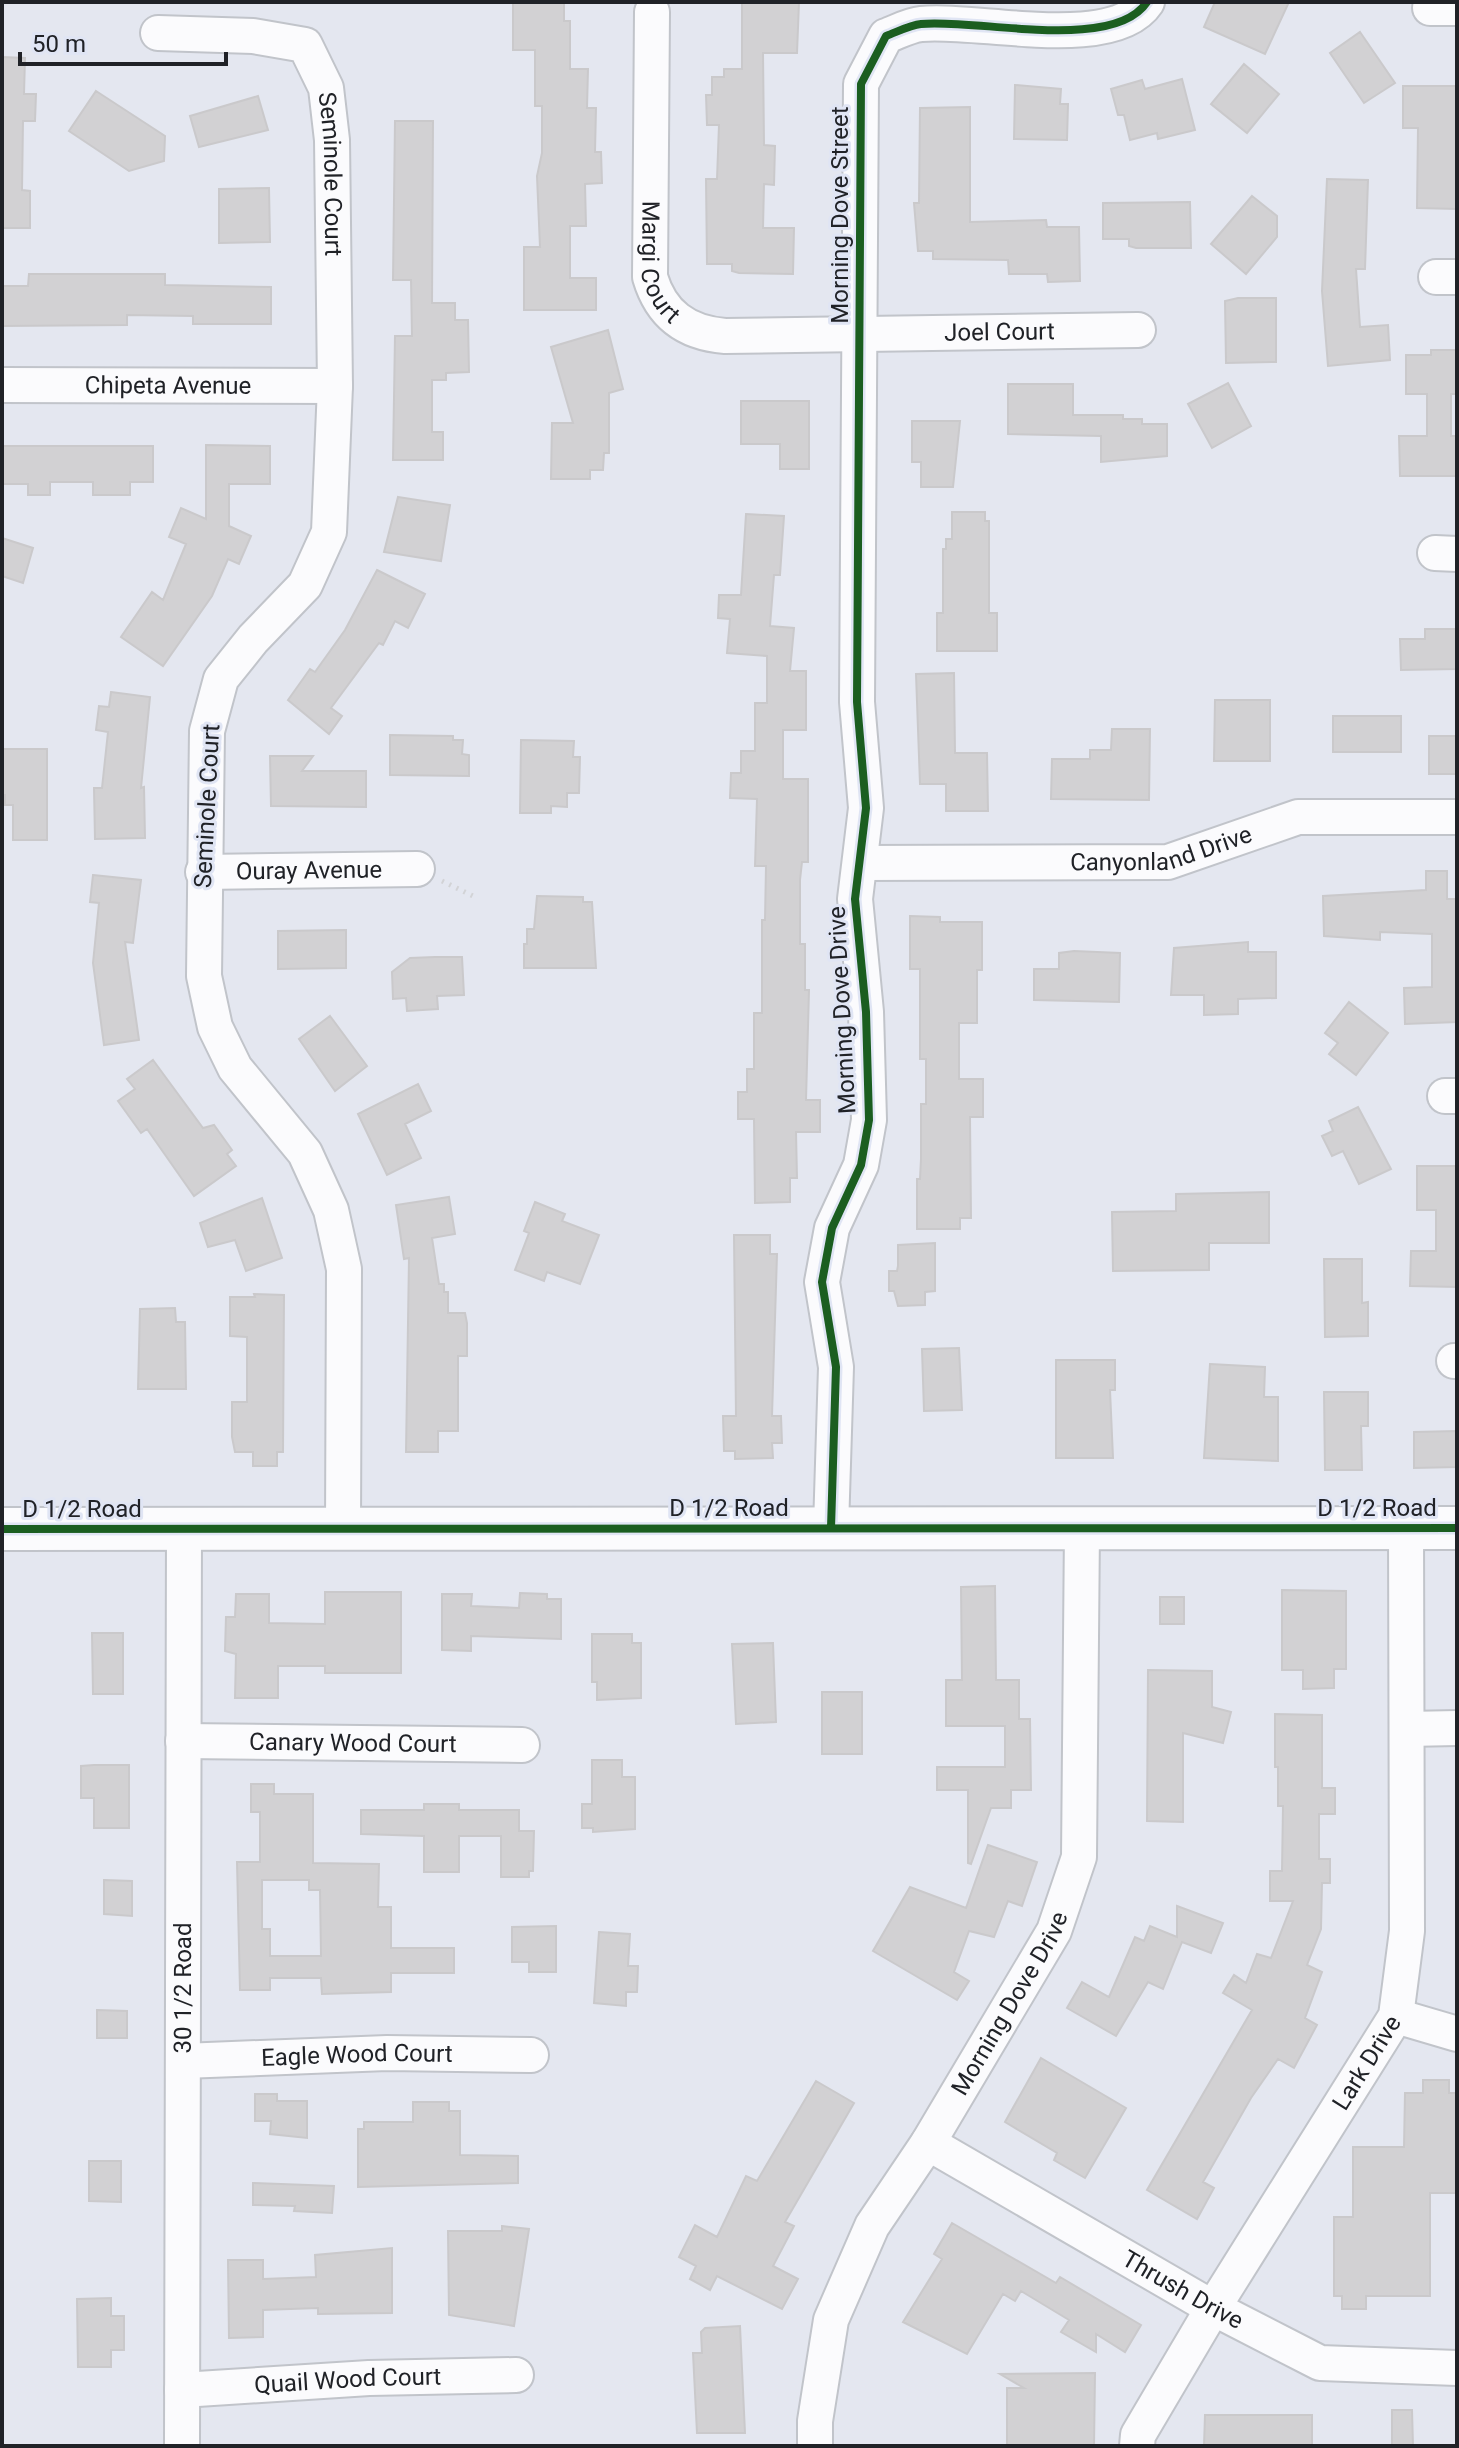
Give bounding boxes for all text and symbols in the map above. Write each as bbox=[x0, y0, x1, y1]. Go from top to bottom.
scale bar bbox=[20, 16, 226, 66]
text: 50 m bbox=[32, 30, 86, 58]
street label: Seminole Court bbox=[313, 90, 347, 257]
street label: Morning Dove Street bbox=[826, 106, 854, 324]
street label: Margi Court bbox=[636, 201, 686, 329]
street label: Joel Court bbox=[944, 317, 1055, 347]
street label: Chipeta Avenue bbox=[85, 371, 251, 400]
street label: Seminole Court bbox=[189, 723, 225, 889]
street label: Canyonland Drive bbox=[1070, 820, 1256, 876]
street label: Ouray Avenue bbox=[236, 855, 382, 886]
street label: Morning Dove Drive bbox=[823, 905, 861, 1115]
street label: D 1/2 Road bbox=[669, 1494, 789, 1522]
street label: D 1/2 Road bbox=[1317, 1494, 1437, 1522]
street label: D 1/2 Road bbox=[22, 1495, 142, 1523]
street label: Canary Wood Court bbox=[249, 1728, 457, 1758]
street label: Morning Dove Drive bbox=[946, 1908, 1073, 2100]
street label: 30 1/2 Road bbox=[169, 1923, 197, 2053]
street label: Lark Drive bbox=[1327, 2010, 1407, 2115]
street label: Eagle Wood Court bbox=[261, 2039, 453, 2072]
street label: Thrush Drive bbox=[1117, 2245, 1248, 2335]
street label: Quail Wood Court bbox=[253, 2363, 442, 2399]

